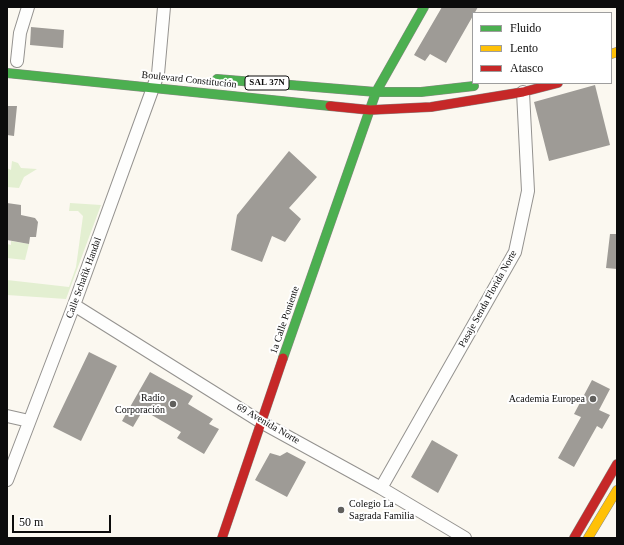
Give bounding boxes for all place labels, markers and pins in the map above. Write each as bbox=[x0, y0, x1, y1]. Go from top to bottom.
place label: Radio Corporación bbox=[115, 392, 165, 416]
place label: Academia Europea bbox=[509, 393, 585, 405]
marker: Academia Europea bbox=[588, 394, 598, 404]
marker: Radio Corporación bbox=[168, 399, 178, 409]
place label: Colegio La Sagrada Familia bbox=[349, 498, 414, 522]
marker: Colegio La Sagrada Familia bbox=[336, 505, 346, 515]

